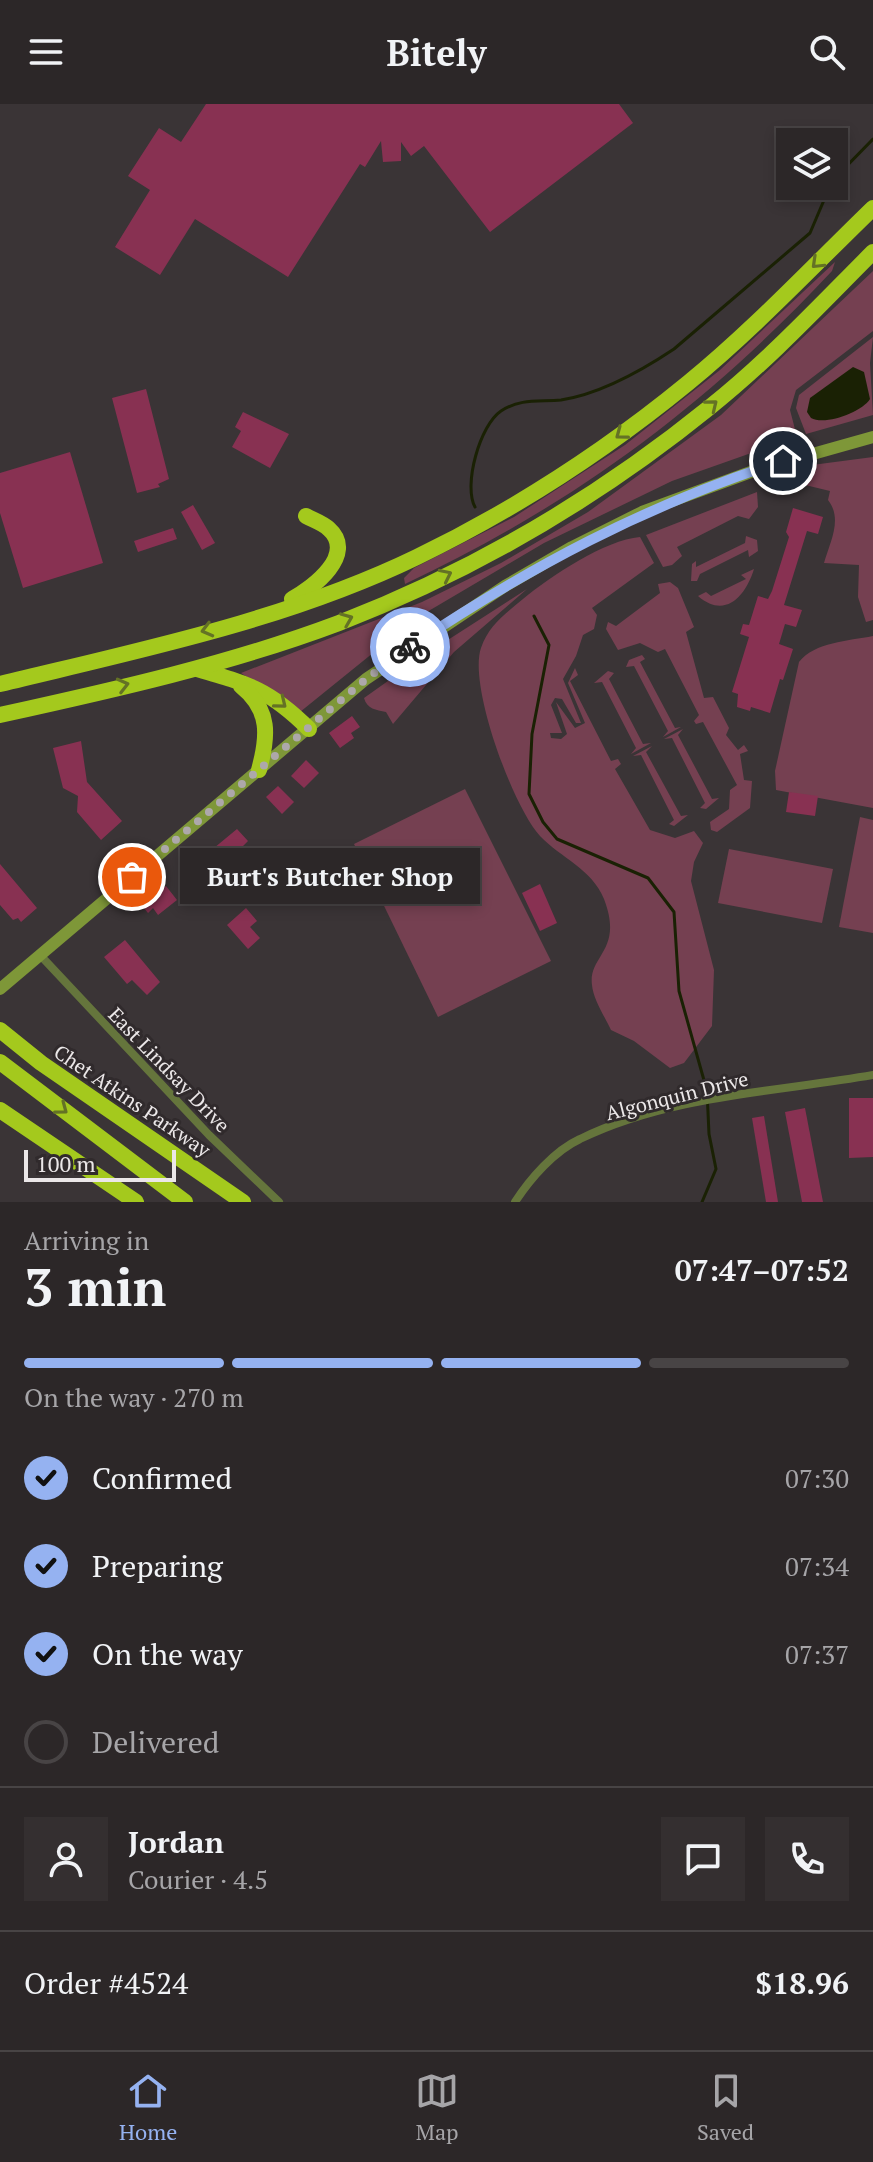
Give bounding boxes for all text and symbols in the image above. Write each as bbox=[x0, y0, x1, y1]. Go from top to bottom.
text: Bitely bbox=[387, 29, 486, 76]
icon: menu bbox=[24, 30, 68, 74]
icon: search bbox=[805, 30, 849, 74]
map controls bbox=[776, 128, 848, 200]
button: layers bbox=[776, 128, 848, 200]
one-way arrow bbox=[812, 254, 826, 268]
one-way arrow bbox=[702, 400, 717, 415]
one-way arrow bbox=[616, 424, 630, 438]
pin bbox=[749, 427, 817, 495]
icon: home bbox=[761, 439, 805, 483]
one-way arrow bbox=[438, 569, 452, 585]
courier bbox=[370, 607, 450, 687]
one-way arrow bbox=[339, 612, 353, 629]
one-way arrow bbox=[201, 621, 215, 638]
icon: bike bbox=[388, 625, 432, 669]
one-way arrow bbox=[116, 678, 130, 695]
one-way arrow bbox=[272, 693, 287, 708]
pin bbox=[98, 843, 166, 911]
callout: Burt's Butcher Shop bbox=[180, 849, 480, 905]
icon: bag bbox=[110, 855, 154, 899]
text: Burt's Butcher Shop bbox=[207, 859, 453, 893]
street label: East Lindsay Drive bbox=[103, 1001, 236, 1138]
street label: Chet Atkins Parkway bbox=[49, 1038, 217, 1163]
street label: Algonquin Drive bbox=[603, 1065, 751, 1126]
one-way arrow bbox=[53, 1099, 68, 1113]
scale bar bbox=[24, 1146, 176, 1182]
text: 100 m bbox=[36, 1149, 96, 1178]
text: Arriving in bbox=[24, 1223, 149, 1257]
text: 07:47–07:52 bbox=[675, 1250, 849, 1290]
text: 3 min bbox=[24, 1252, 166, 1321]
text: On the way · 270 m bbox=[24, 1380, 244, 1414]
icon: check bbox=[24, 1456, 68, 1500]
text: Confirmed bbox=[92, 1458, 232, 1498]
text: 07:30 bbox=[785, 1461, 849, 1495]
icon: check bbox=[24, 1544, 68, 1588]
text: Preparing bbox=[92, 1546, 223, 1586]
text: 07:34 bbox=[785, 1549, 849, 1583]
icon: check bbox=[24, 1632, 68, 1676]
text: On the way bbox=[92, 1634, 243, 1674]
text: 07:37 bbox=[785, 1637, 849, 1671]
text: Delivered bbox=[92, 1722, 219, 1762]
button: person bbox=[24, 1817, 108, 1901]
button: chat bbox=[661, 1817, 745, 1901]
button: phone bbox=[765, 1817, 849, 1901]
text: Jordan bbox=[128, 1822, 224, 1862]
text: Courier · 4.5 bbox=[128, 1862, 268, 1896]
text: Order #4524 bbox=[24, 1963, 188, 2003]
text: $18.96 bbox=[755, 1963, 849, 2003]
tab: Home bbox=[119, 2069, 177, 2146]
tab: Map bbox=[415, 2069, 459, 2146]
tab: Saved bbox=[697, 2069, 754, 2146]

